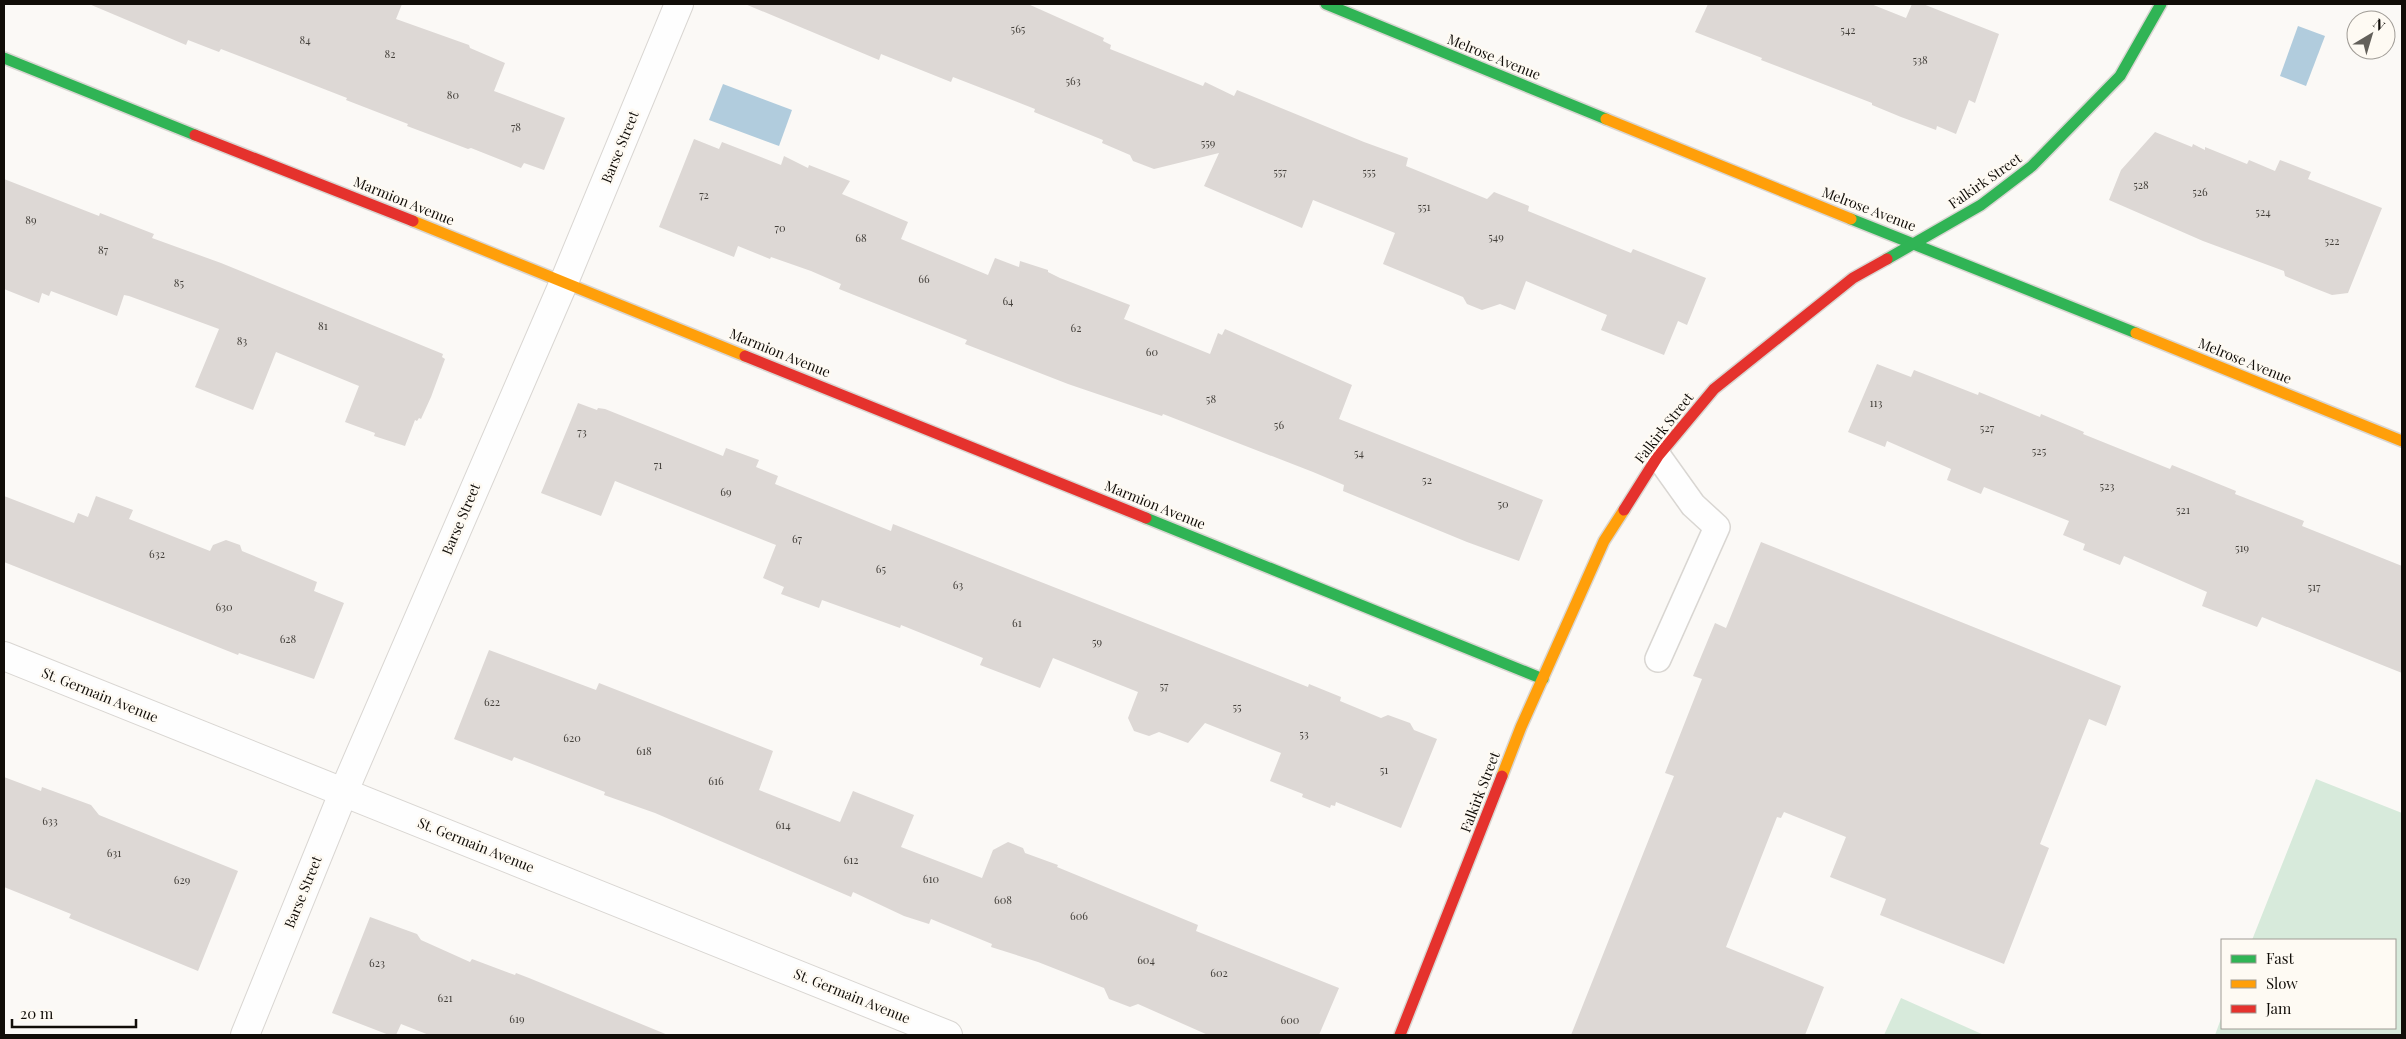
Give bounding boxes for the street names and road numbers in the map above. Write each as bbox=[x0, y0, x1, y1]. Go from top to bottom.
street label: Melrose Avenue bbox=[1445, 29, 1544, 84]
street label: Barse Street bbox=[596, 107, 643, 186]
street label: Falkirk Street bbox=[1944, 148, 2026, 213]
street label: Marmion Avenue bbox=[351, 172, 457, 229]
street label: Melrose Avenue bbox=[1819, 182, 1919, 235]
street label: Marmion Avenue bbox=[727, 324, 833, 381]
street label: Melrose Avenue bbox=[2196, 333, 2295, 388]
street label: Falkirk Street bbox=[1630, 387, 1698, 467]
street label: Marmion Avenue bbox=[1102, 476, 1208, 533]
street label: Barse Street bbox=[437, 479, 485, 558]
street label: St. Germain Avenue bbox=[39, 663, 161, 727]
street label: Falkirk Street bbox=[1455, 748, 1504, 835]
street label: St. Germain Avenue bbox=[415, 813, 537, 877]
street label: Barse Street bbox=[279, 852, 326, 931]
street label: St. Germain Avenue bbox=[791, 964, 913, 1028]

